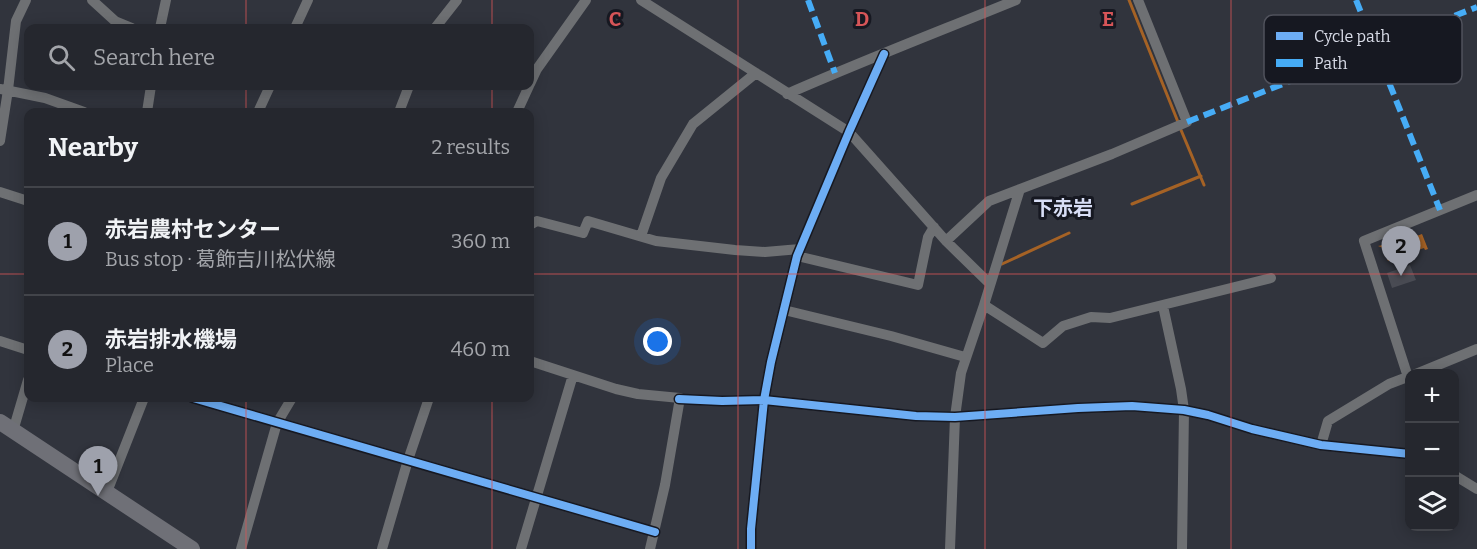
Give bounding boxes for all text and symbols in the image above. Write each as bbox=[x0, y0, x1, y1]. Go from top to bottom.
text: C bbox=[609, 7, 621, 31]
text: D bbox=[855, 7, 869, 31]
text: E bbox=[1102, 7, 1114, 31]
legend bbox=[1264, 15, 1462, 84]
search box bbox=[24, 24, 534, 90]
text: Cycle path bbox=[1314, 27, 1390, 46]
icon: search bbox=[45, 41, 78, 74]
text: Search here bbox=[93, 44, 215, 71]
text: Path bbox=[1314, 54, 1348, 73]
text: Nearby bbox=[48, 132, 138, 163]
text: 2 results bbox=[431, 135, 510, 159]
district label: 下赤岩 bbox=[1033, 196, 1093, 220]
text: 赤岩農村センター bbox=[105, 216, 281, 243]
pin: 2 bbox=[1382, 226, 1420, 276]
text: 1 bbox=[63, 229, 72, 253]
text: 360 m bbox=[451, 229, 510, 253]
text: Bus stop · 葛飾吉川松伏線 bbox=[105, 247, 336, 271]
text: 赤岩排水機場 bbox=[105, 326, 237, 353]
your location bbox=[643, 327, 672, 356]
text: 2 bbox=[62, 337, 73, 361]
text: 460 m bbox=[451, 337, 510, 361]
text: Place bbox=[105, 353, 154, 377]
map controls bbox=[1405, 369, 1459, 531]
button: + bbox=[1405, 369, 1459, 423]
button: − bbox=[1405, 423, 1459, 477]
pin: 1 bbox=[78, 446, 118, 496]
button: layers bbox=[1405, 477, 1459, 531]

